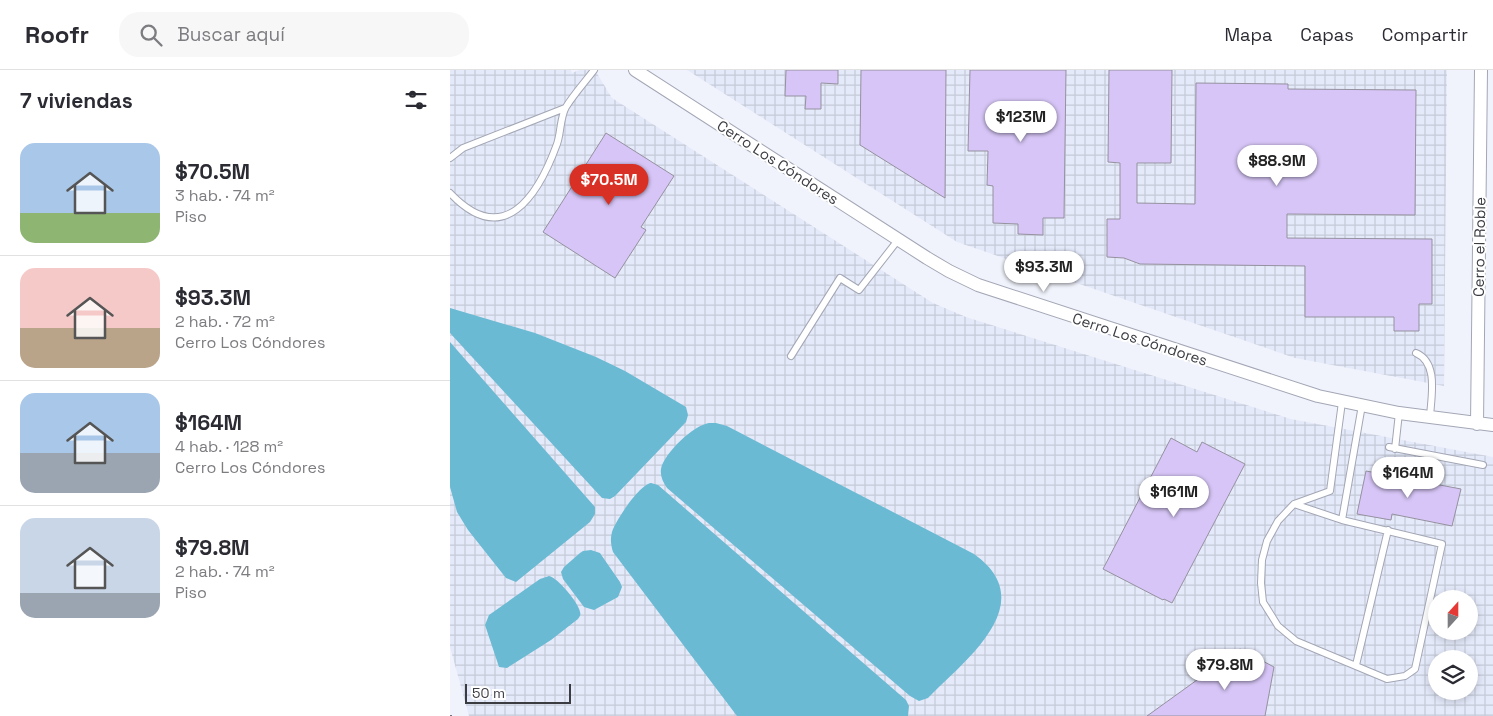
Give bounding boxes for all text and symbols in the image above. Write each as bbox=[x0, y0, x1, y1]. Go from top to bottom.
search box bbox=[119, 12, 469, 57]
text: Roofr bbox=[25, 19, 89, 50]
icon: search bbox=[137, 21, 165, 49]
text: Buscar aquí bbox=[177, 22, 285, 47]
text: Mapa bbox=[1224, 23, 1272, 46]
text: Capas bbox=[1300, 23, 1354, 46]
text: Compartir bbox=[1382, 23, 1468, 46]
icon: filters bbox=[402, 86, 430, 114]
text: 7 viviendas bbox=[20, 87, 133, 114]
pin: $123M bbox=[986, 100, 1056, 143]
text: $123M bbox=[996, 106, 1046, 127]
street label: Cerro Los Cóndores bbox=[714, 116, 842, 208]
pin: $88.9M bbox=[1236, 144, 1318, 187]
text: $88.9M bbox=[1248, 150, 1306, 171]
text: $70.5M bbox=[175, 158, 250, 185]
icon: home bbox=[60, 163, 120, 223]
pin: $70.5M bbox=[568, 164, 650, 206]
text: $70.5M bbox=[580, 169, 638, 190]
text: 3 hab. · 74 m² bbox=[175, 185, 275, 206]
street label: Cerro el Roble bbox=[1469, 197, 1489, 297]
text: Piso bbox=[175, 206, 207, 227]
pin: $93.3M bbox=[1003, 250, 1085, 293]
text: $93.3M bbox=[1015, 256, 1073, 277]
text: $93.3M bbox=[175, 284, 251, 311]
icon: home bbox=[60, 288, 120, 348]
street label: Cerro Los Cóndores bbox=[1070, 308, 1210, 370]
text: 2 hab. · 72 m² bbox=[175, 311, 275, 332]
text: Cerro Los Cóndores bbox=[175, 332, 325, 353]
text: $164M bbox=[175, 409, 242, 436]
icon: home bbox=[60, 413, 120, 473]
text: 4 hab. · 128 m² bbox=[175, 436, 283, 457]
pin: $164M bbox=[1373, 456, 1443, 499]
text: Cerro Los Cóndores bbox=[175, 457, 325, 478]
text: $164M bbox=[1382, 462, 1434, 483]
pin: $161M bbox=[1139, 476, 1209, 518]
text: $161M bbox=[1150, 481, 1198, 502]
text: $79.8M bbox=[175, 534, 250, 561]
icon: home bbox=[60, 538, 120, 598]
text: 2 hab. · 74 m² bbox=[175, 561, 275, 582]
text: Piso bbox=[175, 582, 207, 603]
north arrow bbox=[1428, 590, 1478, 640]
map controls bbox=[1428, 590, 1478, 700]
pin: $79.8M bbox=[1184, 648, 1266, 691]
button: layers bbox=[1428, 650, 1478, 700]
text: $79.8M bbox=[1197, 654, 1253, 675]
scale bar bbox=[465, 681, 571, 704]
text: 50 m bbox=[472, 684, 505, 702]

